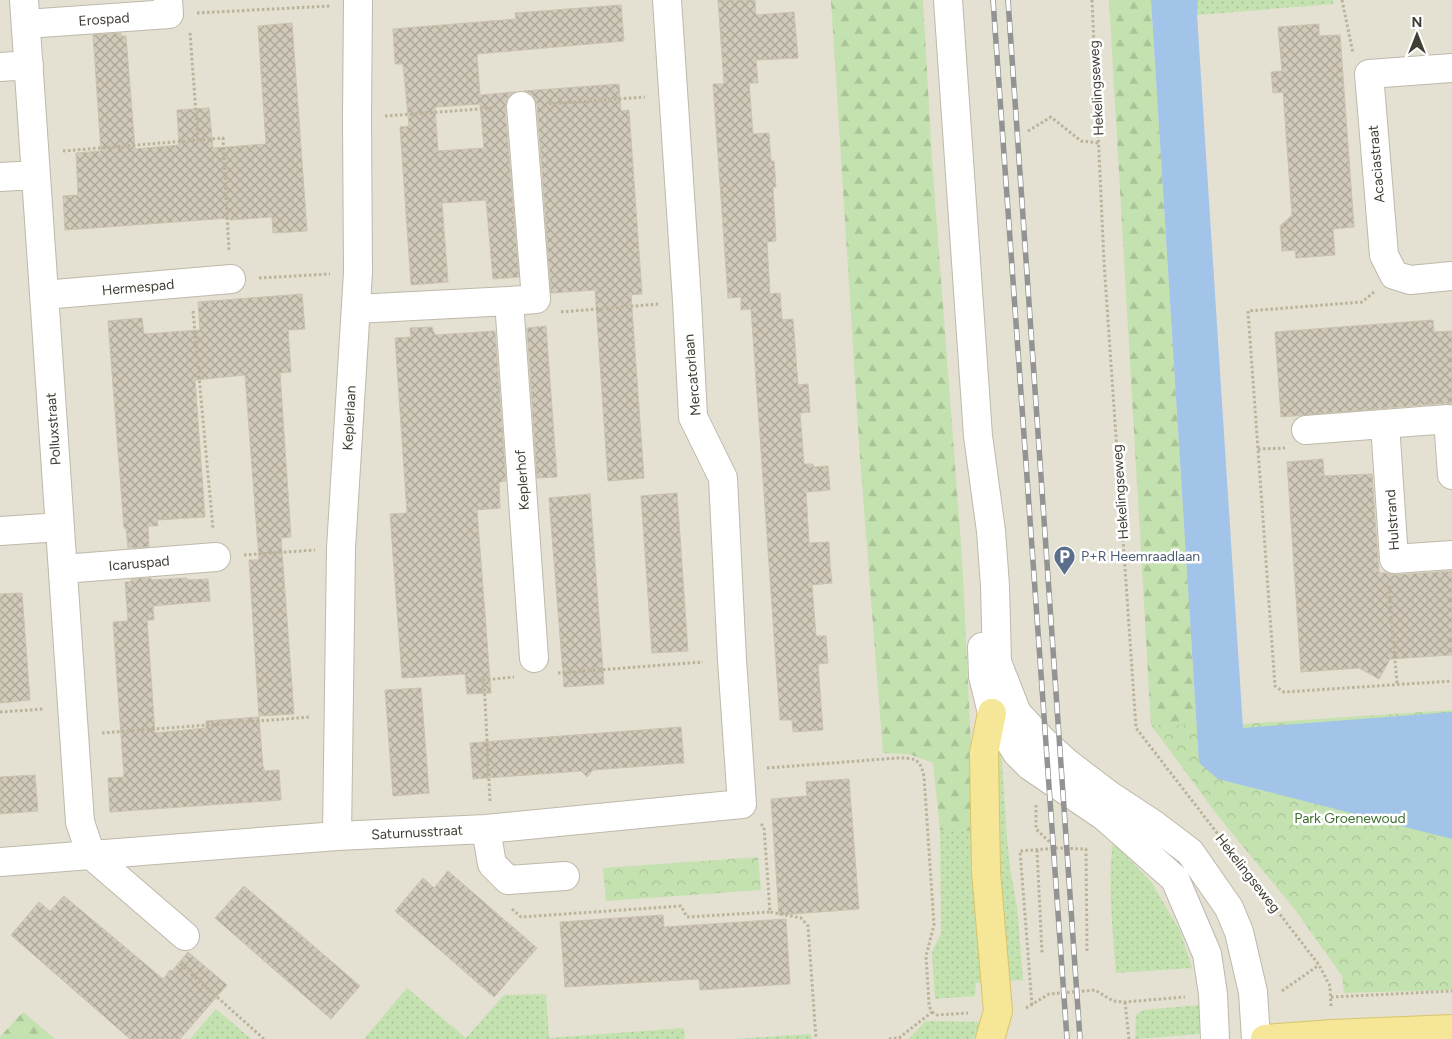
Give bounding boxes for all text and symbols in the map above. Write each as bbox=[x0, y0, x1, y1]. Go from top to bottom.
street label: Erospad bbox=[78, 9, 130, 30]
north arrow bbox=[1392, 10, 1442, 60]
text: N bbox=[1412, 14, 1422, 31]
street label: Hekelingseweg bbox=[1086, 40, 1107, 136]
street label: Acaciastraat bbox=[1365, 124, 1388, 204]
street label: Hermespad bbox=[101, 276, 175, 299]
street label: Mercatorlaan bbox=[680, 333, 705, 417]
street label: Keplerlaan bbox=[339, 385, 360, 451]
street label: Polluxstraat bbox=[42, 392, 65, 466]
street label: Hekelingseweg bbox=[1109, 444, 1132, 540]
street label: Keplerhof bbox=[512, 448, 533, 511]
street label: Hulstrand bbox=[1382, 489, 1403, 551]
parking icon: P+R Heemraadlaan bbox=[1053, 544, 1077, 575]
place label: P+R Heemraadlaan bbox=[1081, 548, 1200, 565]
street label: Icaruspad bbox=[108, 552, 170, 575]
park label: Park Groenewoud bbox=[1294, 810, 1406, 827]
street label: Saturnusstraat bbox=[371, 822, 463, 843]
street label: Hekelingseweg bbox=[1212, 830, 1284, 916]

